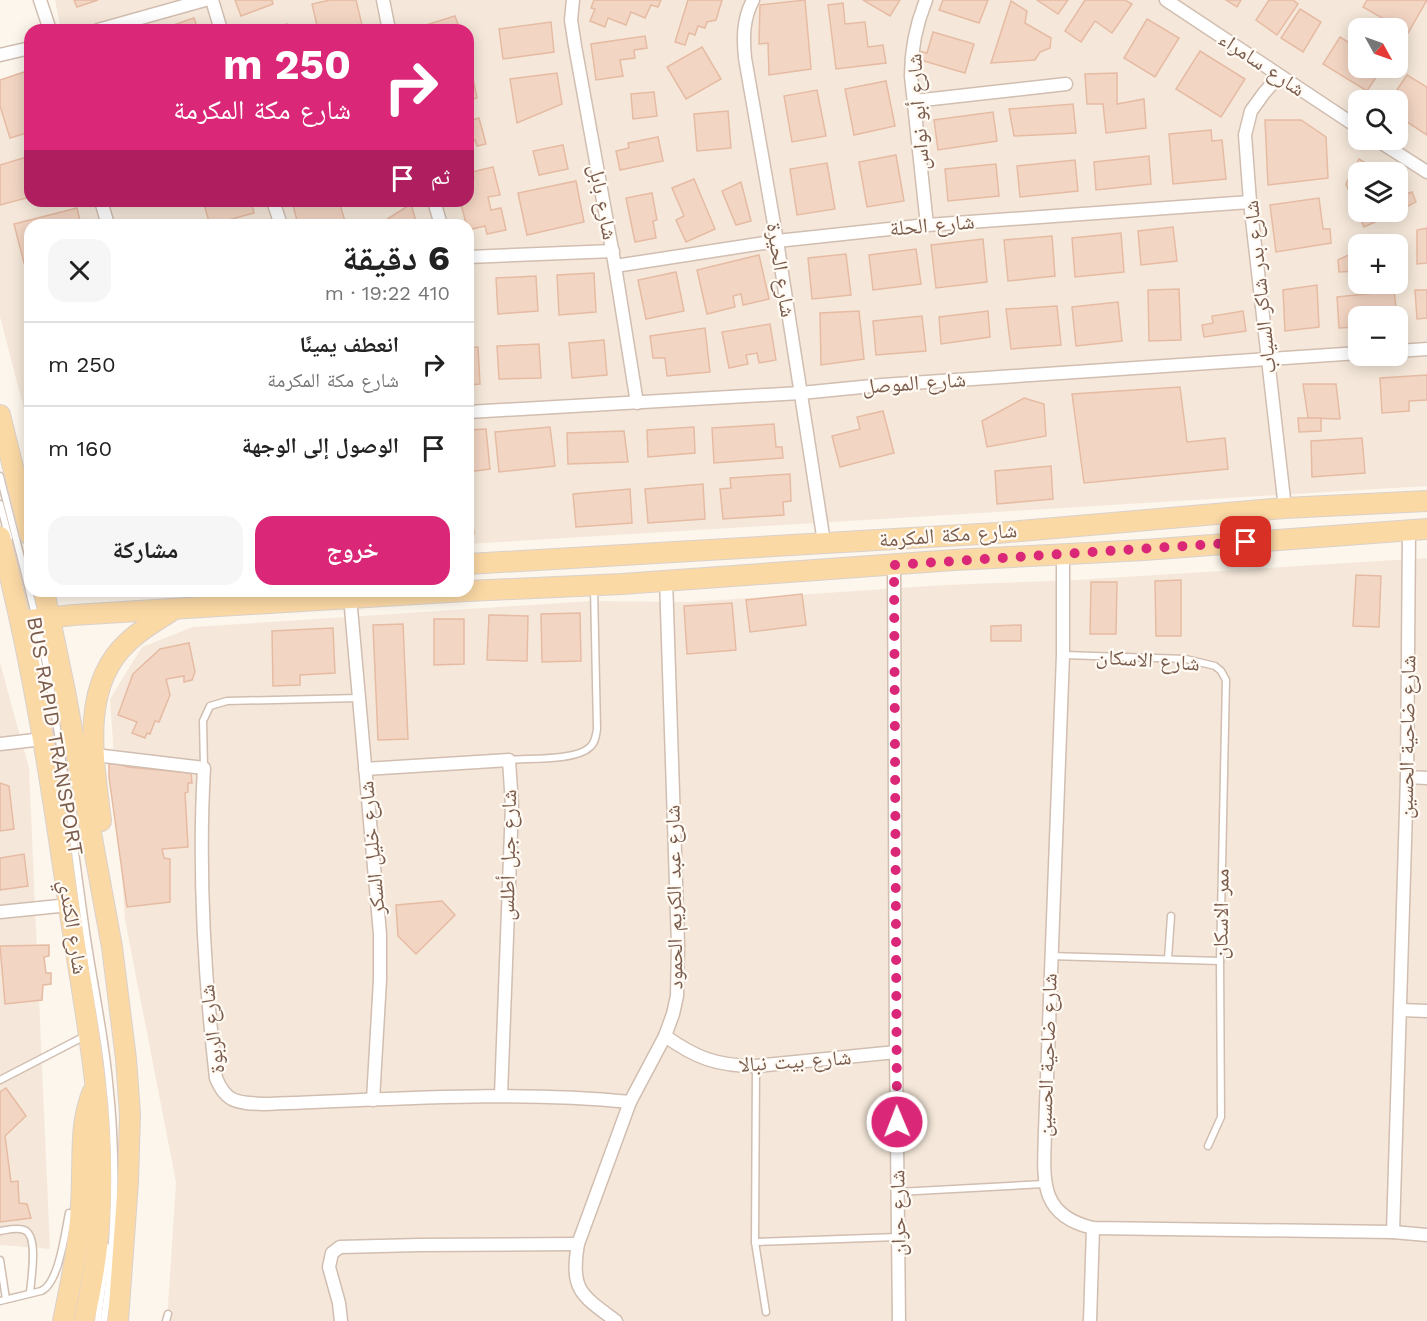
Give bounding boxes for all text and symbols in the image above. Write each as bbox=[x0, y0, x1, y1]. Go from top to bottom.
north arrow bbox=[1348, 18, 1408, 78]
map controls bbox=[1348, 18, 1408, 366]
street label: شارع سامراء bbox=[1214, 26, 1310, 102]
text: 250 m bbox=[223, 40, 351, 89]
icon: right bbox=[372, 48, 450, 126]
street label: شارع أبو نواس bbox=[901, 53, 935, 171]
button: search bbox=[1348, 90, 1408, 150]
text: شارع مكة المكرمة bbox=[173, 94, 351, 126]
icon: arrive bbox=[386, 162, 419, 195]
street label: شارع بابل bbox=[583, 162, 623, 242]
button: layers bbox=[1348, 162, 1408, 222]
text: ثم bbox=[431, 164, 450, 189]
street label: شارع بدر شاكر السياب bbox=[1238, 199, 1282, 375]
street label: شارع الحلة bbox=[888, 208, 976, 242]
street label: شارع الحيرة bbox=[761, 221, 801, 319]
button: + bbox=[1348, 234, 1408, 294]
text: 6 دقيقة bbox=[342, 237, 450, 279]
button: close bbox=[48, 239, 111, 302]
text: 410 m · 19:22 bbox=[325, 281, 450, 305]
button: − bbox=[1348, 306, 1408, 366]
text: انعطف يمينًا bbox=[299, 332, 399, 357]
icon: right bbox=[417, 348, 450, 381]
text: 250 m bbox=[48, 352, 116, 377]
street label: شارع الموصل bbox=[861, 366, 967, 400]
text: شارع مكة المكرمة bbox=[267, 368, 399, 392]
icon: arrive bbox=[417, 432, 450, 465]
text: الوصول إلى الوجهة bbox=[242, 433, 399, 458]
text: 160 m bbox=[48, 436, 112, 461]
button: مشاركة bbox=[48, 516, 243, 585]
button: خروج bbox=[255, 516, 450, 585]
pin bbox=[1220, 516, 1271, 567]
street label: شارع مكة المكرمة bbox=[878, 517, 1018, 553]
icon: arrive bbox=[1229, 525, 1262, 558]
street label: BUS RAPID TRANSPORT bbox=[22, 615, 89, 858]
street label: شارع الاسكان bbox=[1095, 643, 1201, 677]
street label: شارع ضاحية الحسين bbox=[1393, 655, 1421, 819]
street label: شارع خليل السكر bbox=[353, 780, 391, 917]
street label: شارع جبل أطلس bbox=[494, 789, 522, 921]
street label: شارع عبد الكريم الحمود bbox=[659, 804, 690, 990]
street label: ممر الاسكان bbox=[1207, 868, 1234, 960]
street label: شارع الكندي bbox=[49, 878, 93, 977]
street label: شارع ضاحية الحسين bbox=[1031, 973, 1063, 1137]
street label: شارع الربوة bbox=[194, 983, 230, 1075]
street label: شارع بيت نبالا bbox=[738, 1044, 852, 1078]
position arrow bbox=[865, 1090, 929, 1154]
street label: شارع حران bbox=[884, 1170, 912, 1256]

